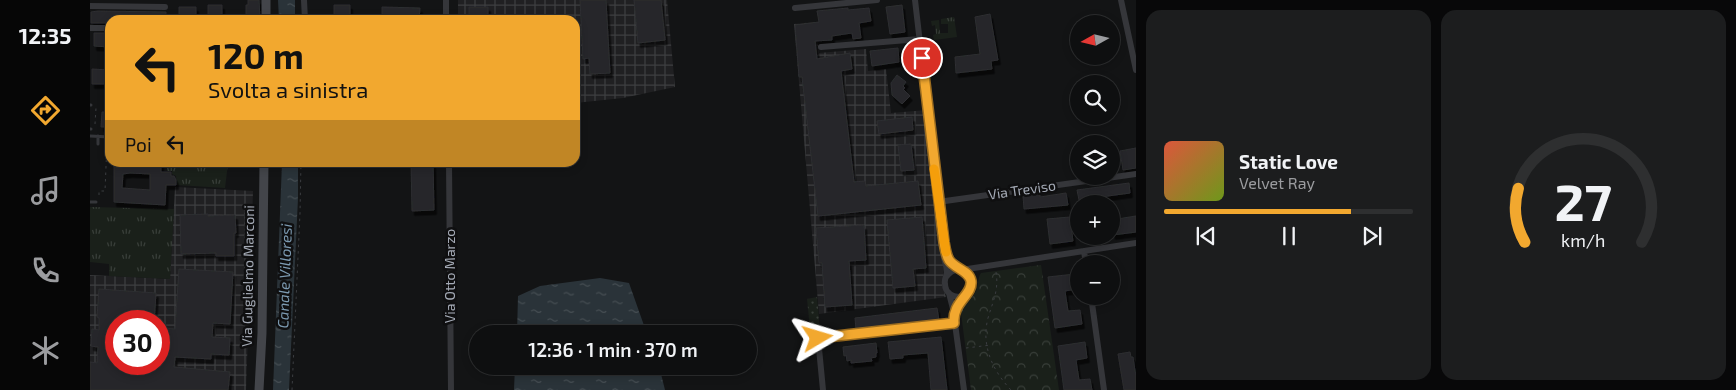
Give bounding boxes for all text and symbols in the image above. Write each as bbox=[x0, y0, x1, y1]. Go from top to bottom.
north arrow bbox=[1070, 15, 1120, 65]
map controls bbox=[1070, 15, 1120, 305]
text: 12:35 bbox=[19, 22, 71, 48]
text: 120 m bbox=[208, 34, 304, 76]
icon: left bbox=[125, 35, 190, 100]
pin bbox=[901, 37, 943, 79]
icon: arrive bbox=[908, 44, 936, 72]
button: search bbox=[1070, 75, 1120, 125]
text: Svolta a sinistra bbox=[208, 76, 368, 102]
icon: directions bbox=[28, 93, 63, 128]
icon: left bbox=[162, 130, 190, 158]
text: Poi bbox=[125, 133, 152, 156]
button: layers bbox=[1070, 135, 1120, 185]
text: Static Love bbox=[1239, 150, 1338, 173]
text: 27 bbox=[1555, 169, 1612, 231]
icon: music bbox=[28, 173, 63, 208]
text: Velvet Ray bbox=[1239, 173, 1315, 192]
street label: Via Treviso bbox=[987, 176, 1057, 203]
button: + bbox=[1070, 195, 1120, 245]
street label: Via Guglielmo Marconi bbox=[238, 205, 257, 347]
icon: previous bbox=[1192, 222, 1220, 250]
icon: pause bbox=[1275, 222, 1303, 250]
icon: next bbox=[1358, 222, 1386, 250]
water label: Canale Villoresi bbox=[273, 223, 295, 329]
street label: Via Otto Marzo bbox=[441, 229, 458, 323]
text: km/h bbox=[1561, 229, 1606, 251]
icon: phone bbox=[28, 253, 63, 288]
button: − bbox=[1070, 255, 1120, 305]
speed limit sign: 30 bbox=[105, 310, 170, 375]
position arrow bbox=[791, 311, 843, 363]
icon: climate bbox=[28, 333, 63, 368]
text: 12:36 · 1 min · 370 m bbox=[528, 338, 698, 361]

